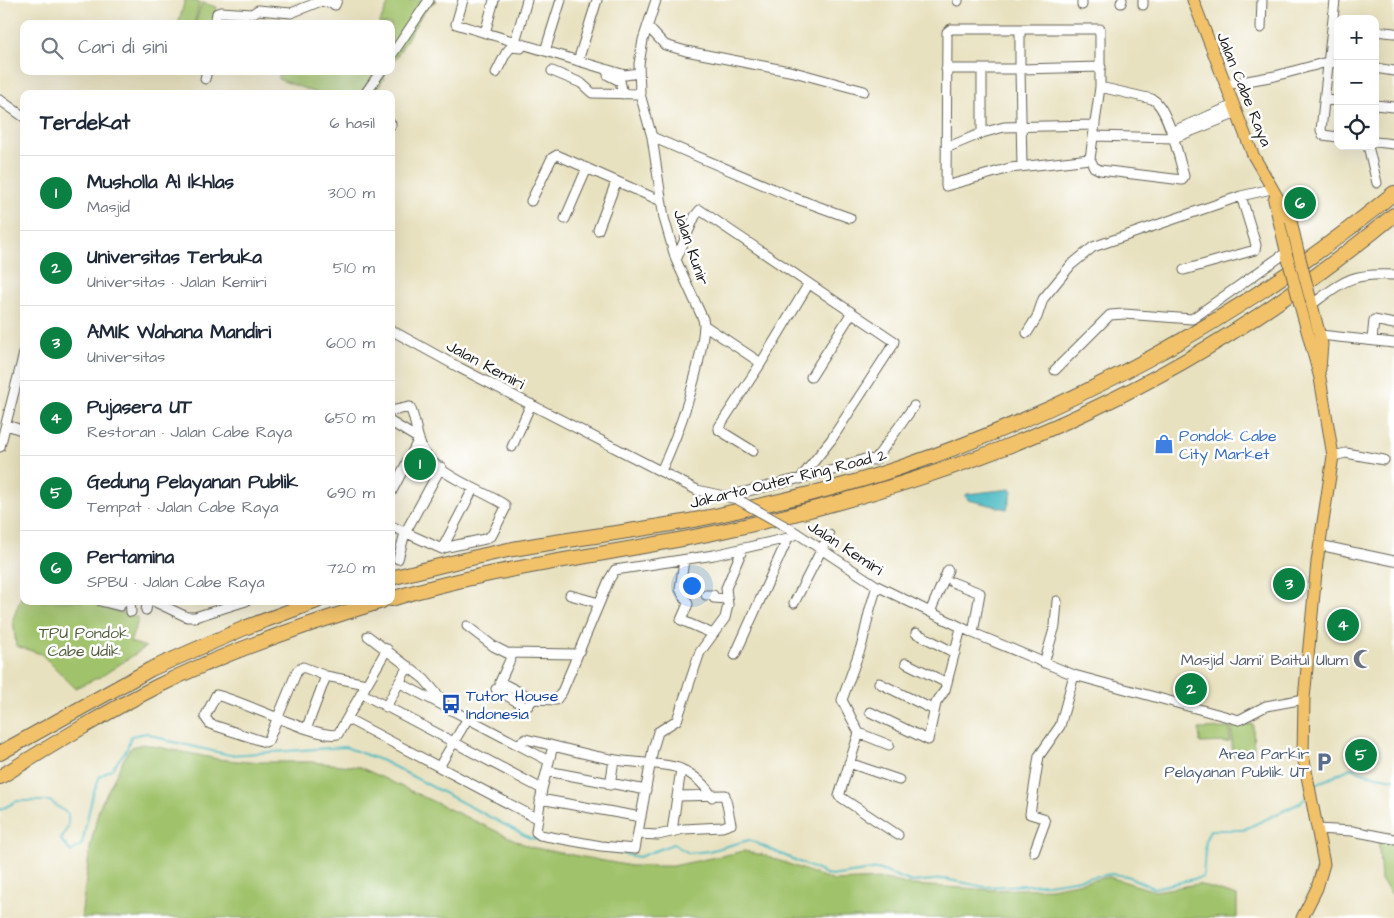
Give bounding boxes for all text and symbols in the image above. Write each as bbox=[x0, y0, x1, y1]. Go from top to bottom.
map controls bbox=[1334, 15, 1379, 150]
button: + bbox=[1334, 15, 1379, 60]
search box bbox=[20, 20, 395, 75]
street label: Jalan Cabe Raya bbox=[1210, 29, 1277, 150]
icon: search bbox=[38, 34, 66, 62]
text: Cari di sini bbox=[78, 34, 167, 61]
button: − bbox=[1334, 60, 1379, 105]
button: locate bbox=[1334, 105, 1379, 150]
text: Terdekat bbox=[40, 108, 130, 137]
text: 6 hasil bbox=[330, 112, 375, 134]
text: Musholla Al Ikhlas bbox=[87, 169, 234, 196]
text: 1 bbox=[55, 182, 57, 204]
text: 300 m bbox=[328, 182, 375, 204]
pin: 6 bbox=[1284, 184, 1316, 222]
text: Masjid bbox=[87, 196, 130, 218]
street label: Jalan Kunir bbox=[668, 207, 714, 288]
text: Universitas Terbuka bbox=[87, 244, 262, 271]
text: 2 bbox=[51, 257, 61, 279]
text: 510 m bbox=[333, 257, 375, 279]
text: Universitas · Jalan Kemiri bbox=[87, 271, 266, 293]
text: AMIK Wahana Mandiri bbox=[87, 319, 271, 346]
text: 3 bbox=[52, 332, 60, 354]
text: 600 m bbox=[326, 332, 375, 354]
street label: Jalan Kemiri bbox=[442, 335, 529, 395]
text: Universitas bbox=[87, 346, 165, 368]
text: Pujasera UT bbox=[87, 394, 192, 421]
text: 4 bbox=[51, 407, 61, 429]
text: 650 m bbox=[325, 407, 375, 429]
text: Restoran · Jalan Cabe Raya bbox=[87, 421, 292, 443]
place label: Pondok Cabe City Market bbox=[1179, 425, 1277, 466]
shop icon: Pondok Cabe City Market bbox=[1153, 433, 1175, 455]
street label: Jakarta Outer Ring Road 2 bbox=[687, 444, 889, 515]
pin: 1 bbox=[404, 445, 436, 483]
text: Gedung Pelayanan Publik bbox=[87, 469, 298, 496]
text: 5 bbox=[50, 482, 62, 504]
text: 690 m bbox=[327, 482, 375, 504]
text: Tempat · Jalan Cabe Raya bbox=[87, 496, 278, 518]
street label: Jalan Kemiri bbox=[803, 515, 888, 581]
text: Pertamina bbox=[87, 544, 174, 571]
text: 6 bbox=[51, 557, 61, 579]
text: 720 m bbox=[327, 557, 375, 579]
pin: 3 bbox=[1273, 565, 1305, 603]
text: SPBU · Jalan Cabe Raya bbox=[87, 571, 265, 593]
your location bbox=[679, 573, 705, 599]
pin: 4 bbox=[1327, 606, 1359, 644]
park label: TPU Pondok Cabe Udik bbox=[39, 622, 129, 662]
mosque icon: Masjid Jami' Baitul Ulum bbox=[1352, 648, 1374, 670]
place label: Masjid Jami' Baitul Ulum bbox=[1181, 649, 1349, 671]
pin: 2 bbox=[1175, 670, 1207, 708]
place label: Tutor House Indonesia bbox=[466, 685, 559, 725]
bus stop icon: Tutor House Indonesia bbox=[440, 693, 462, 715]
pin: 5 bbox=[1345, 736, 1377, 774]
place label: Area Parkir Pelayanan Publik UT bbox=[1165, 743, 1309, 784]
parking icon: Area Parkir Pelayanan Publik UT bbox=[1313, 751, 1335, 773]

